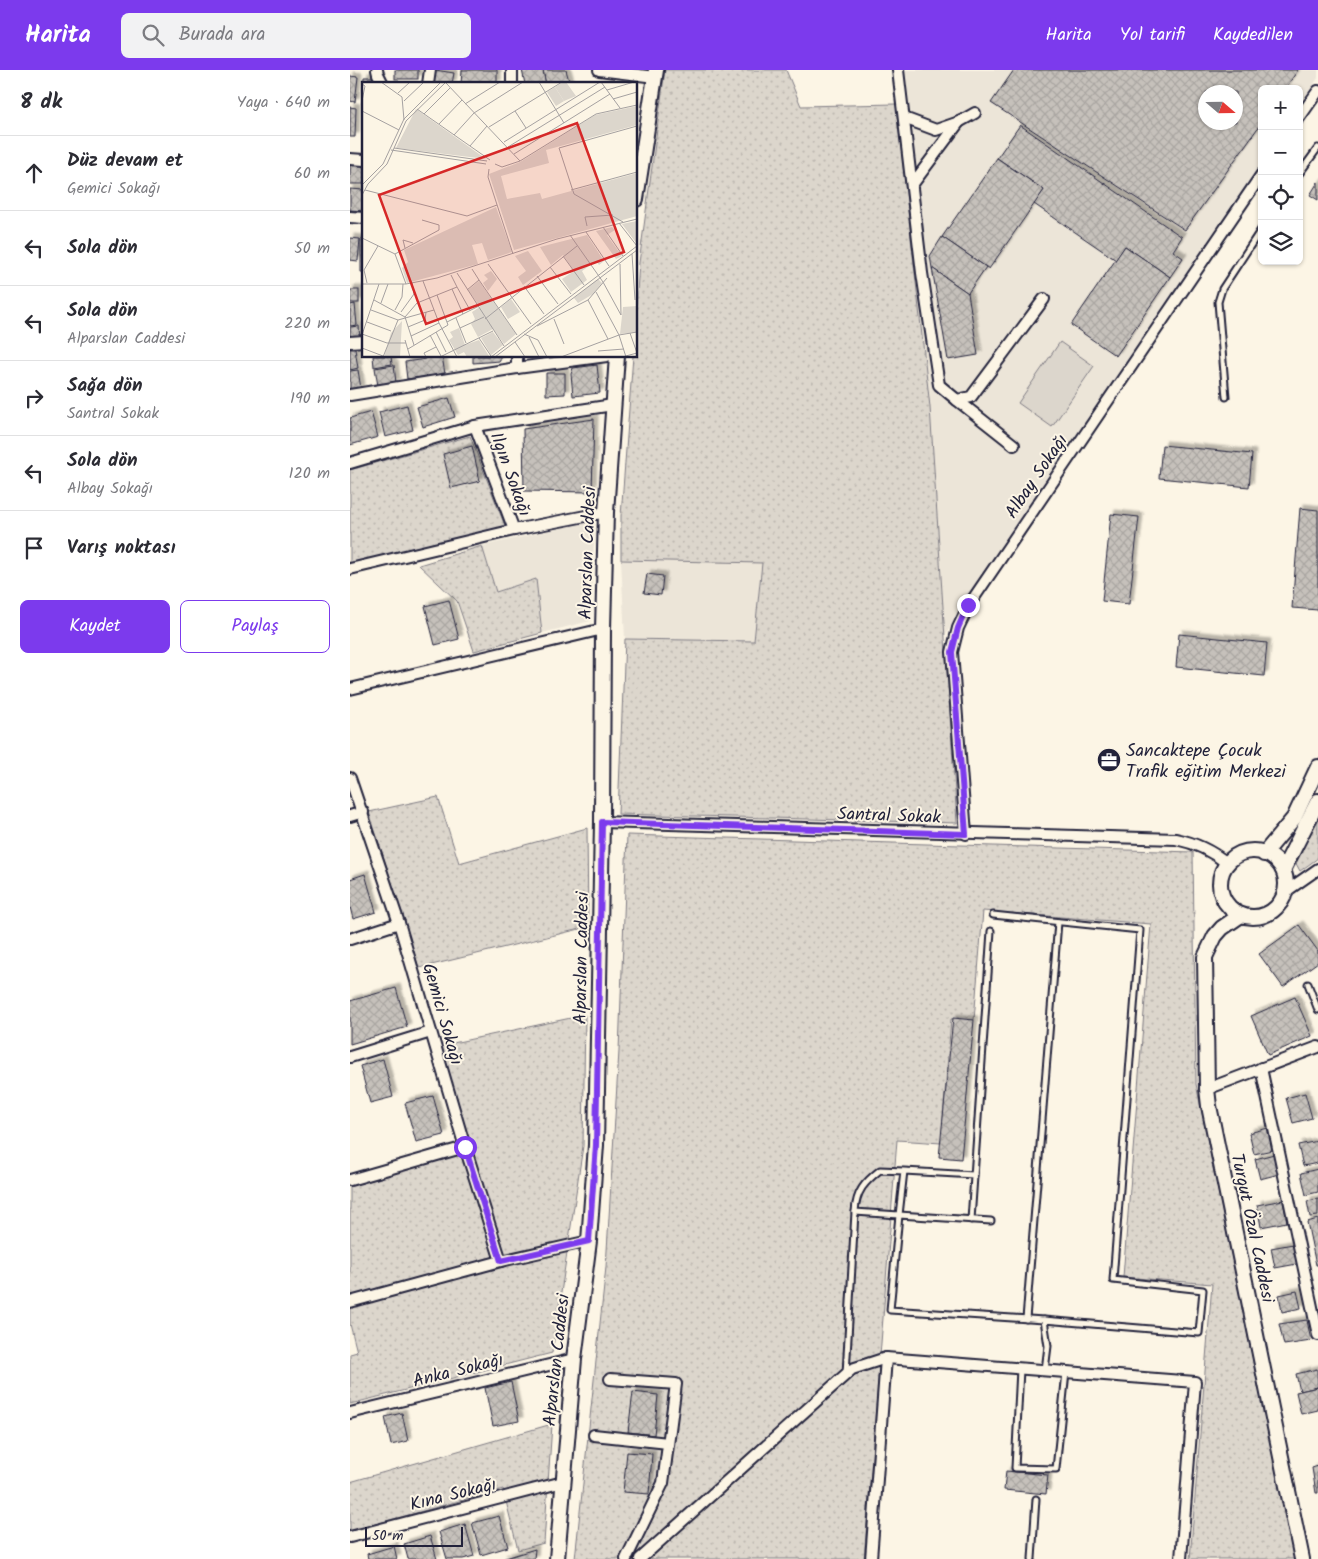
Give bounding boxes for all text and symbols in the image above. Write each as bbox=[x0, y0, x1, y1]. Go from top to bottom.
search box bbox=[121, 13, 471, 58]
text: Harita bbox=[25, 16, 91, 55]
text: Burada ara bbox=[179, 20, 265, 50]
icon: search bbox=[139, 21, 167, 49]
text: Harita bbox=[1046, 21, 1092, 50]
text: Yol tarifi bbox=[1120, 21, 1185, 50]
text: Kaydedilen bbox=[1213, 21, 1293, 50]
inset map bbox=[362, 82, 638, 358]
north arrow bbox=[1198, 85, 1243, 130]
map controls bbox=[1258, 85, 1303, 265]
button: + bbox=[1258, 85, 1303, 130]
text: 8 dk bbox=[20, 86, 62, 119]
text: Yaya · 640 m bbox=[237, 90, 330, 115]
button: − bbox=[1258, 130, 1303, 175]
text: Düz devam et bbox=[67, 146, 183, 176]
icon: ahead bbox=[20, 159, 48, 187]
text: 60 m bbox=[294, 161, 330, 186]
button: locate bbox=[1258, 175, 1303, 220]
text: Gemici Sokağı bbox=[67, 176, 160, 201]
button: layers bbox=[1258, 220, 1303, 265]
text: Sola dön bbox=[67, 233, 138, 263]
icon: left bbox=[20, 234, 48, 262]
text: 50 m bbox=[294, 236, 330, 261]
text: Sola dön bbox=[67, 296, 138, 326]
icon: left bbox=[20, 309, 48, 337]
text: 220 m bbox=[284, 311, 330, 336]
text: Alparslan Caddesi bbox=[67, 326, 185, 351]
text: Sağa dön bbox=[67, 371, 143, 401]
icon: right bbox=[20, 384, 48, 412]
text: 190 m bbox=[290, 386, 330, 411]
text: Santral Sokak bbox=[67, 401, 159, 426]
street label: Ilgın Sokağı bbox=[481, 428, 538, 521]
street label: Albay Sokağı bbox=[998, 429, 1076, 525]
text: Sola dön bbox=[67, 446, 138, 476]
icon: left bbox=[20, 459, 48, 487]
text: 120 m bbox=[289, 461, 330, 486]
text: Albay Sokağı bbox=[67, 476, 153, 501]
street label: Alparslan Caddesi bbox=[572, 485, 605, 620]
text: Varış noktası bbox=[67, 533, 175, 563]
icon: arrive bbox=[20, 534, 48, 562]
route end bbox=[957, 594, 980, 617]
button: Kaydet bbox=[20, 600, 170, 653]
button: Paylaş bbox=[180, 600, 330, 653]
place label: Sancaktepe Çocuk Trafik eğitim Merkezi bbox=[1126, 737, 1287, 787]
office icon: Sancaktepe Çocuk Trafik eğitim Merkezi bbox=[1096, 747, 1122, 773]
street label: Santral Sokak bbox=[837, 800, 942, 833]
street label: Alparslan Caddesi bbox=[567, 891, 598, 1025]
street label: Gemici Sokağı bbox=[413, 960, 470, 1069]
route start bbox=[454, 1136, 477, 1159]
street label: Turgut Özal Caddesi bbox=[1222, 1151, 1282, 1306]
street label: Alparslan Caddesi bbox=[536, 1292, 579, 1428]
street label: Anka Sokağı bbox=[410, 1346, 507, 1397]
street label: Kına Sokağı bbox=[407, 1471, 500, 1520]
scale bar bbox=[365, 1524, 462, 1547]
text: 50 m bbox=[372, 1525, 403, 1547]

